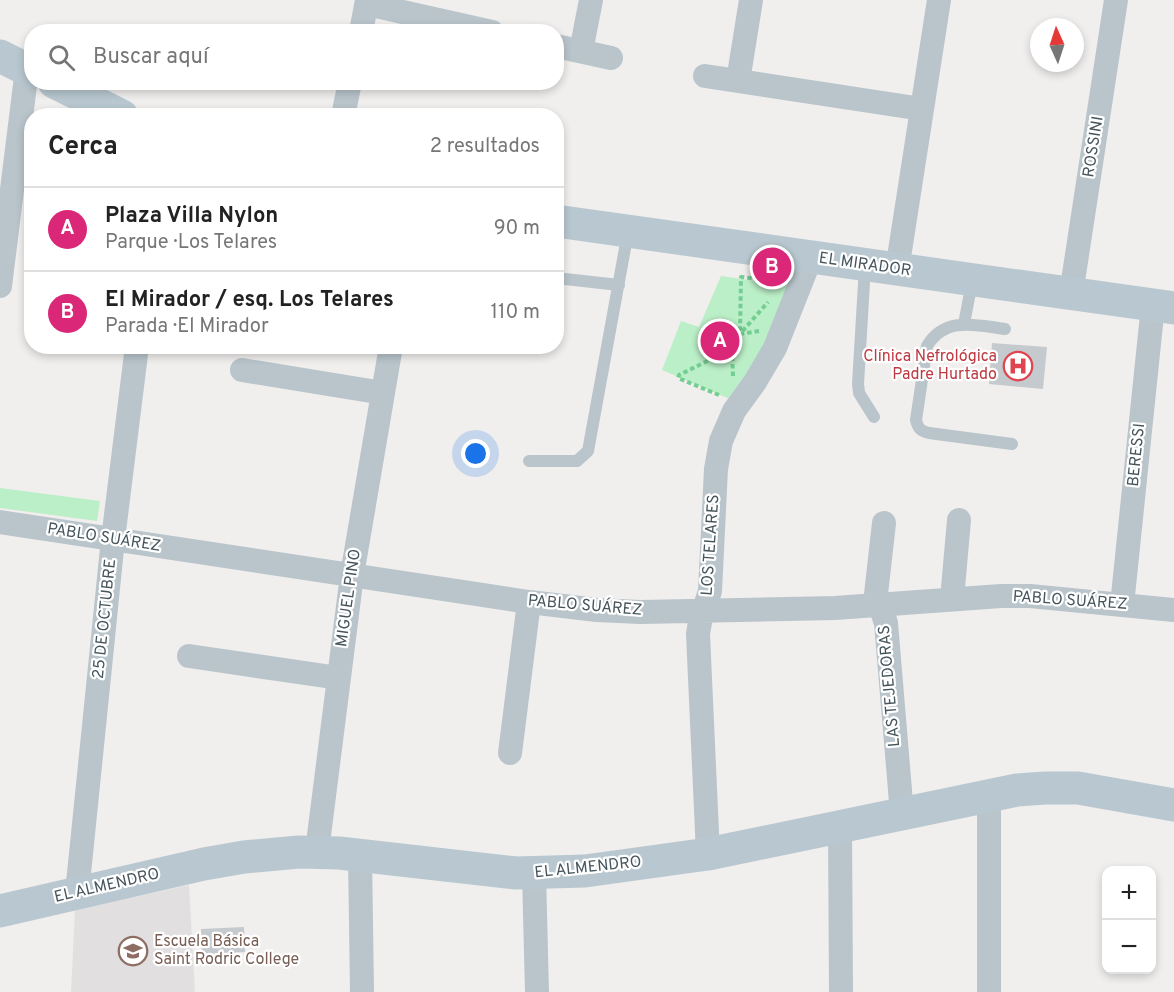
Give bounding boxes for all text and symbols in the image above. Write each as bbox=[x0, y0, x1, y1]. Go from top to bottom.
north arrow bbox=[1030, 18, 1084, 72]
search box bbox=[24, 24, 564, 90]
icon: search bbox=[45, 41, 78, 74]
text: Buscar aquí bbox=[93, 44, 209, 71]
street label: ROSSINI bbox=[1079, 115, 1109, 179]
text: Cerca bbox=[48, 131, 118, 164]
text: 2 resultados bbox=[430, 134, 540, 160]
text: Plaza Villa Nylon bbox=[105, 203, 278, 230]
text: A bbox=[60, 216, 75, 242]
text: 90 m bbox=[494, 216, 540, 242]
text: Parque · Los Telares bbox=[105, 230, 277, 256]
pin: B bbox=[752, 244, 792, 290]
street label: EL MIRADOR bbox=[818, 249, 912, 281]
text: El Mirador / esq. Los Telares bbox=[105, 287, 394, 314]
text: B bbox=[61, 300, 74, 326]
text: 110 m bbox=[491, 300, 540, 326]
text: Parada · El Mirador bbox=[105, 314, 269, 340]
pin: A bbox=[700, 318, 740, 364]
place label: Clínica Nefrológica Padre Hurtado bbox=[863, 347, 997, 385]
hospital icon: Clínica Nefrológica Padre Hurtado bbox=[1002, 350, 1034, 382]
street label: BERESSI bbox=[1124, 422, 1150, 488]
your location bbox=[461, 439, 490, 468]
street label: LOS TELARES bbox=[697, 494, 725, 596]
street label: PABLO SUÁREZ bbox=[46, 517, 163, 557]
street label: MIGUEL PINO bbox=[332, 548, 366, 648]
street label: 25 DE OCTUBRE bbox=[89, 558, 121, 680]
street label: PABLO SUÁREZ bbox=[1012, 585, 1128, 615]
street label: PABLO SUÁREZ bbox=[527, 589, 643, 621]
street label: LAS TEJEDORAS bbox=[875, 624, 905, 748]
street label: EL ALMENDRO bbox=[534, 852, 642, 884]
street label: EL ALMENDRO bbox=[52, 864, 162, 908]
map controls bbox=[1102, 866, 1156, 974]
button: + bbox=[1102, 866, 1156, 920]
button: − bbox=[1102, 920, 1156, 974]
place label: Escuela Básica Saint Rodric College bbox=[154, 932, 299, 970]
school or university icon: Escuela Básica Saint Rodric College bbox=[117, 935, 149, 967]

